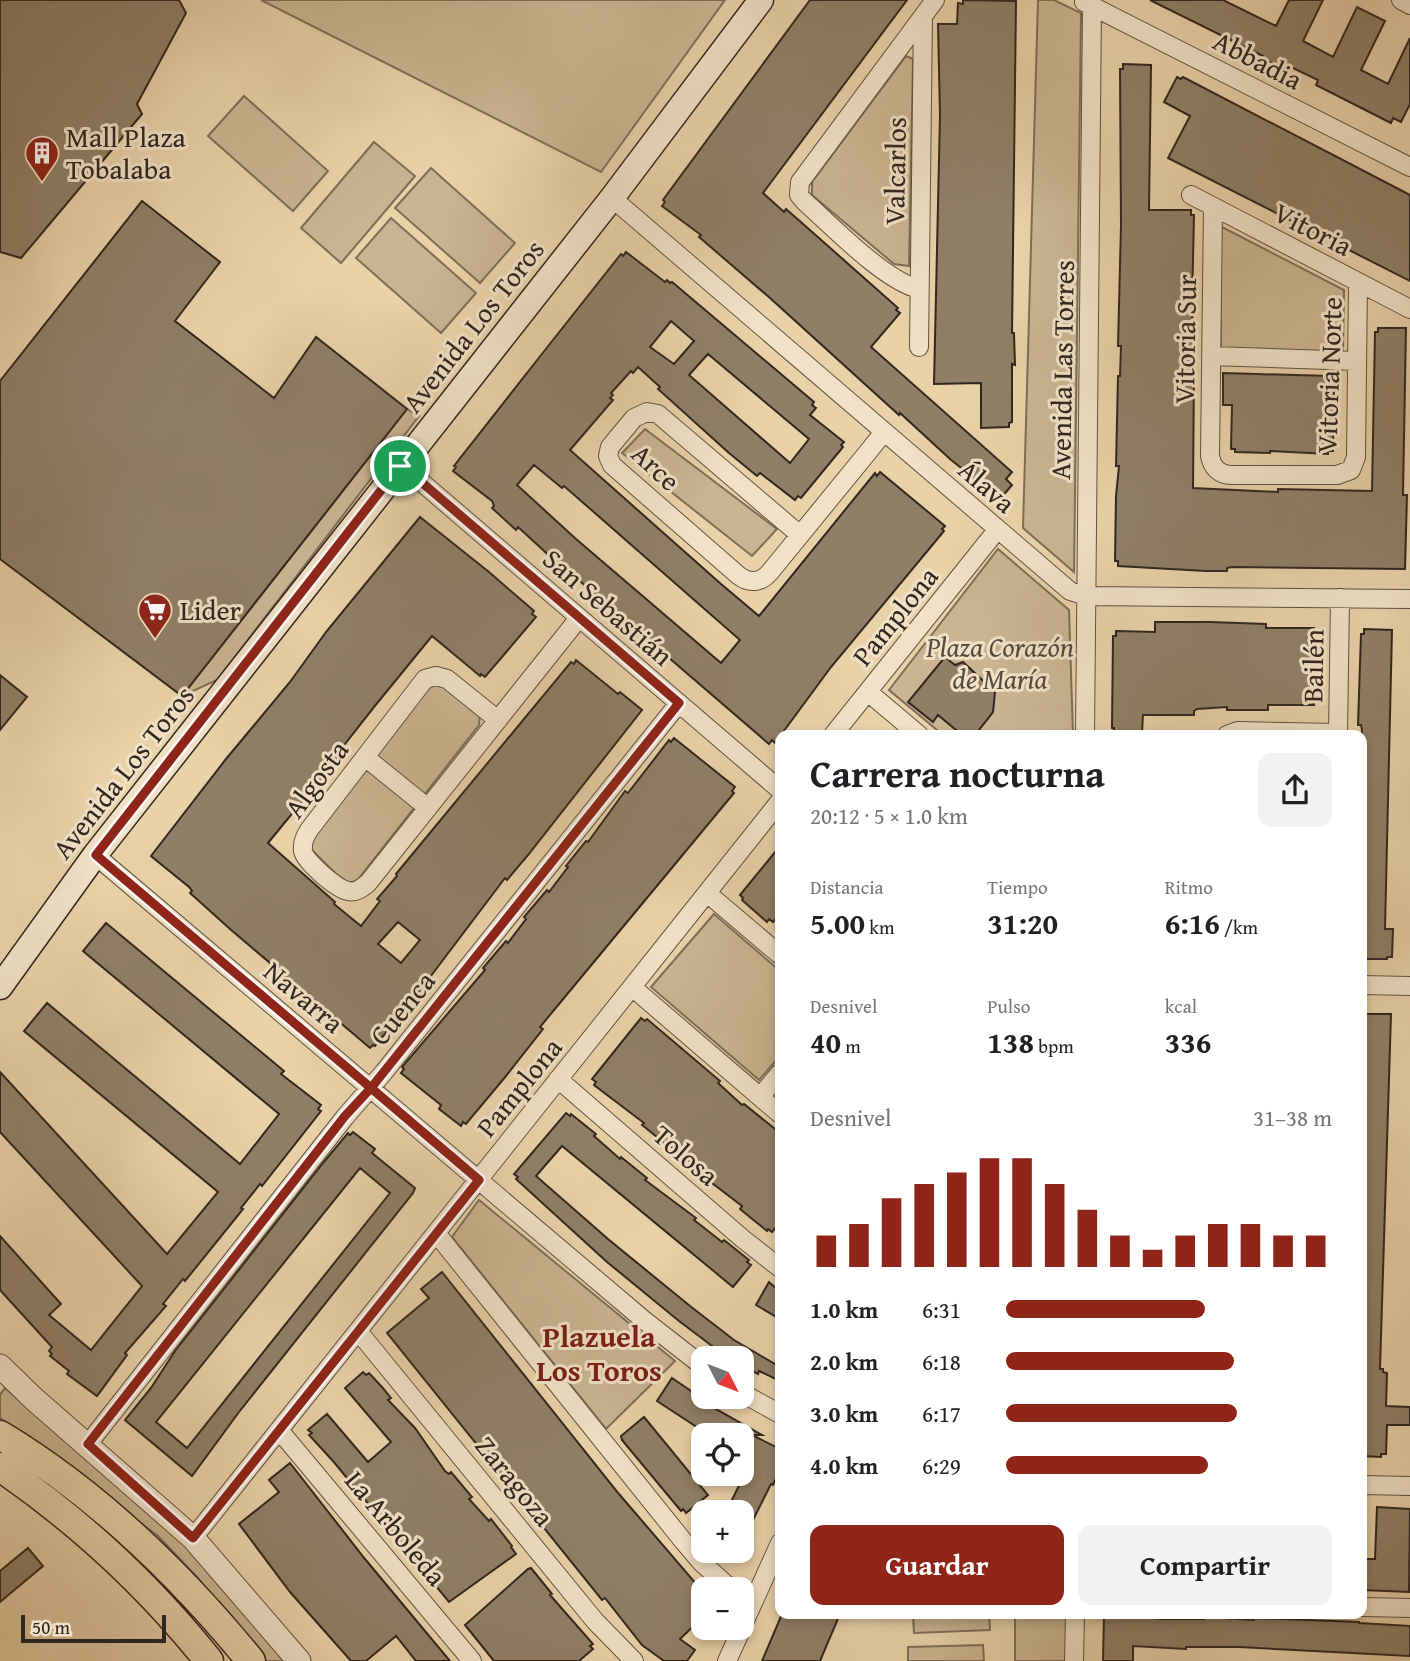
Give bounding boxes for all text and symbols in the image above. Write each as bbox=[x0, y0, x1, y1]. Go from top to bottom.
street label: Abbadia bbox=[1206, 20, 1311, 100]
place label: Mall Plaza Tobalaba bbox=[66, 116, 186, 189]
street label: Valcarlos bbox=[873, 117, 916, 225]
building icon: Mall Plaza Tobalaba bbox=[23, 134, 61, 183]
street label: Vitoria bbox=[1267, 191, 1360, 266]
street label: Avenida Los Toros bbox=[392, 230, 554, 421]
street label: Avenida Las Torres bbox=[1039, 260, 1084, 480]
street label: Vitoria Sur bbox=[1163, 273, 1206, 404]
street label: Vitoria Norte bbox=[1305, 296, 1352, 454]
street label: Arce bbox=[623, 433, 690, 500]
pin bbox=[370, 436, 430, 496]
icon: arrive bbox=[381, 447, 419, 485]
street label: Álava bbox=[950, 449, 1026, 523]
street label: San Sebastián bbox=[534, 538, 683, 675]
street label: Pamplona bbox=[842, 557, 948, 674]
place label: Lider bbox=[180, 589, 242, 630]
supermarket icon: Lider bbox=[136, 591, 174, 640]
park label: Plaza Corazón de María bbox=[925, 626, 1074, 699]
street label: Bailén bbox=[1291, 629, 1334, 703]
street label: Avenida Los Toros bbox=[42, 676, 204, 867]
street label: Algosta bbox=[273, 731, 358, 826]
text: Carrera nocturna bbox=[810, 745, 1105, 801]
button: share bbox=[1258, 753, 1332, 827]
text: 20:12 · 5 × 1.0 km bbox=[810, 799, 968, 832]
text: Distancia bbox=[810, 873, 884, 901]
text: Tiempo bbox=[987, 873, 1048, 901]
text: Ritmo bbox=[1165, 873, 1213, 901]
text: 5.00 bbox=[810, 901, 865, 945]
text: 31:20 bbox=[987, 901, 1058, 945]
text: 6:16 bbox=[1165, 901, 1220, 945]
text: km bbox=[865, 913, 894, 941]
text: /km bbox=[1220, 913, 1258, 941]
street label: Navarra bbox=[255, 951, 354, 1043]
street label: Cuenca bbox=[359, 961, 445, 1054]
text: Desnivel bbox=[810, 992, 877, 1020]
text: Pulso bbox=[987, 992, 1030, 1020]
text: kcal bbox=[1165, 992, 1197, 1020]
text: 40 bbox=[810, 1020, 841, 1064]
text: 138 bbox=[987, 1020, 1034, 1064]
text: 336 bbox=[1165, 1020, 1211, 1064]
street label: Pamplona bbox=[466, 1028, 572, 1145]
text: m bbox=[841, 1032, 861, 1060]
text: bpm bbox=[1034, 1032, 1074, 1060]
text: Desnivel bbox=[810, 1101, 891, 1134]
text: 31–38 m bbox=[1253, 1101, 1332, 1134]
street label: Tolosa bbox=[644, 1114, 729, 1195]
text: 1.0 km bbox=[810, 1293, 878, 1326]
text: 6:31 bbox=[922, 1293, 961, 1326]
district label: Plazuela Los Toros bbox=[536, 1314, 662, 1392]
text: 2.0 km bbox=[810, 1345, 878, 1378]
text: 6:18 bbox=[922, 1345, 961, 1378]
north arrow bbox=[691, 1346, 754, 1409]
map controls bbox=[691, 1346, 754, 1640]
text: 3.0 km bbox=[810, 1397, 878, 1430]
text: 6:17 bbox=[922, 1397, 961, 1430]
button: locate bbox=[691, 1423, 754, 1486]
street label: Zaragoza bbox=[466, 1426, 565, 1535]
text: 4.0 km bbox=[810, 1449, 878, 1482]
text: 6:29 bbox=[922, 1449, 961, 1482]
street label: La Arboleda bbox=[336, 1461, 457, 1595]
button: + bbox=[691, 1500, 754, 1563]
button: Guardar bbox=[810, 1525, 1064, 1605]
button: Compartir bbox=[1078, 1525, 1332, 1605]
button: − bbox=[691, 1577, 754, 1640]
scale bar bbox=[21, 1612, 166, 1644]
text: 50 m bbox=[32, 1613, 70, 1641]

